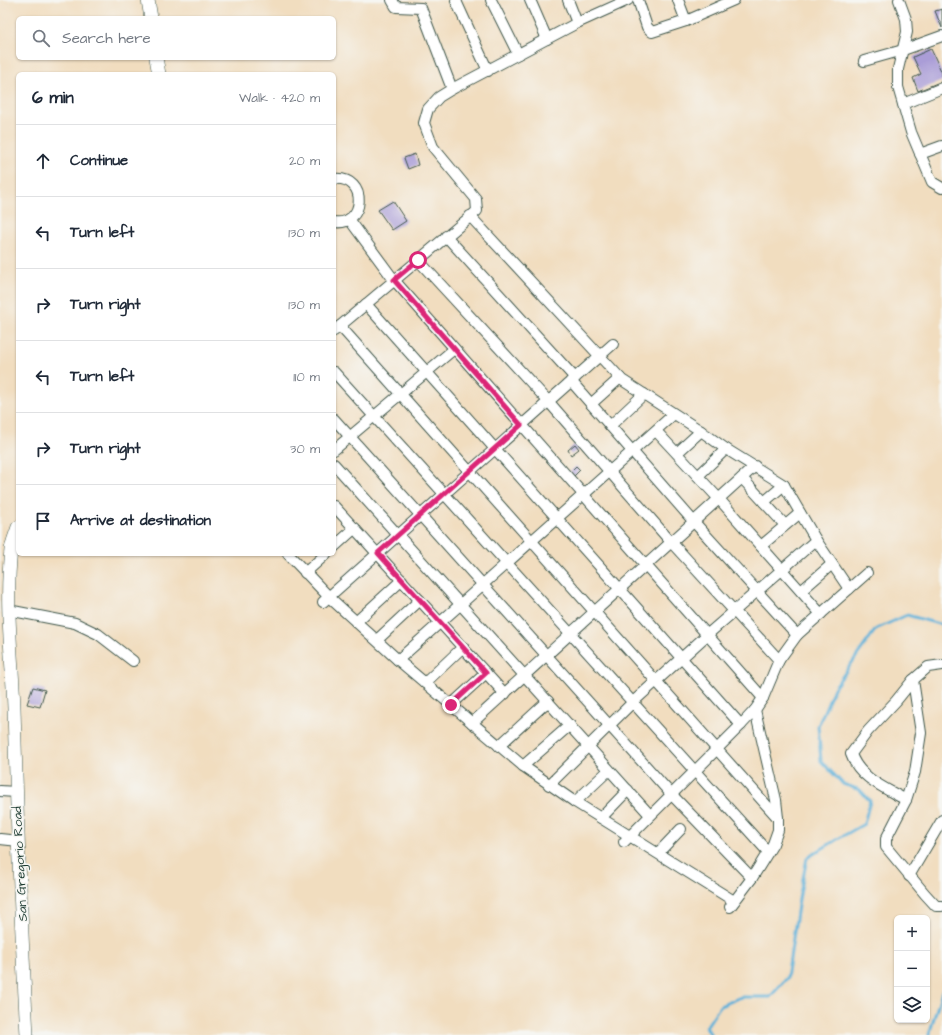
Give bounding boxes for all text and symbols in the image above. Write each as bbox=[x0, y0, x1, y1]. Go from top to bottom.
search box bbox=[16, 16, 336, 60]
icon: search bbox=[30, 27, 52, 49]
text: Search here bbox=[62, 28, 151, 49]
text: 6 min bbox=[32, 86, 74, 110]
text: Walk · 420 m bbox=[239, 89, 320, 107]
icon: ahead bbox=[32, 150, 54, 172]
text: Continue bbox=[70, 150, 128, 171]
text: 20 m bbox=[289, 152, 320, 170]
icon: left bbox=[32, 222, 54, 244]
text: Turn left bbox=[70, 222, 134, 243]
text: 130 m bbox=[288, 224, 320, 242]
route start bbox=[409, 251, 427, 269]
icon: right bbox=[32, 294, 54, 316]
text: Turn right bbox=[70, 294, 141, 315]
text: 130 m bbox=[288, 296, 320, 314]
icon: left bbox=[32, 366, 54, 388]
text: Turn left bbox=[70, 366, 134, 387]
text: 110 m bbox=[293, 368, 320, 386]
icon: right bbox=[32, 438, 54, 460]
text: Turn right bbox=[70, 438, 141, 459]
text: 30 m bbox=[290, 440, 320, 458]
icon: arrive bbox=[32, 510, 54, 532]
text: Arrive at destination bbox=[70, 510, 211, 531]
route end bbox=[442, 696, 460, 714]
street label: San Gregorio Road bbox=[8, 805, 33, 922]
map controls bbox=[894, 915, 930, 1023]
button: + bbox=[894, 915, 930, 951]
button: − bbox=[894, 951, 930, 987]
button: layers bbox=[894, 987, 930, 1023]

